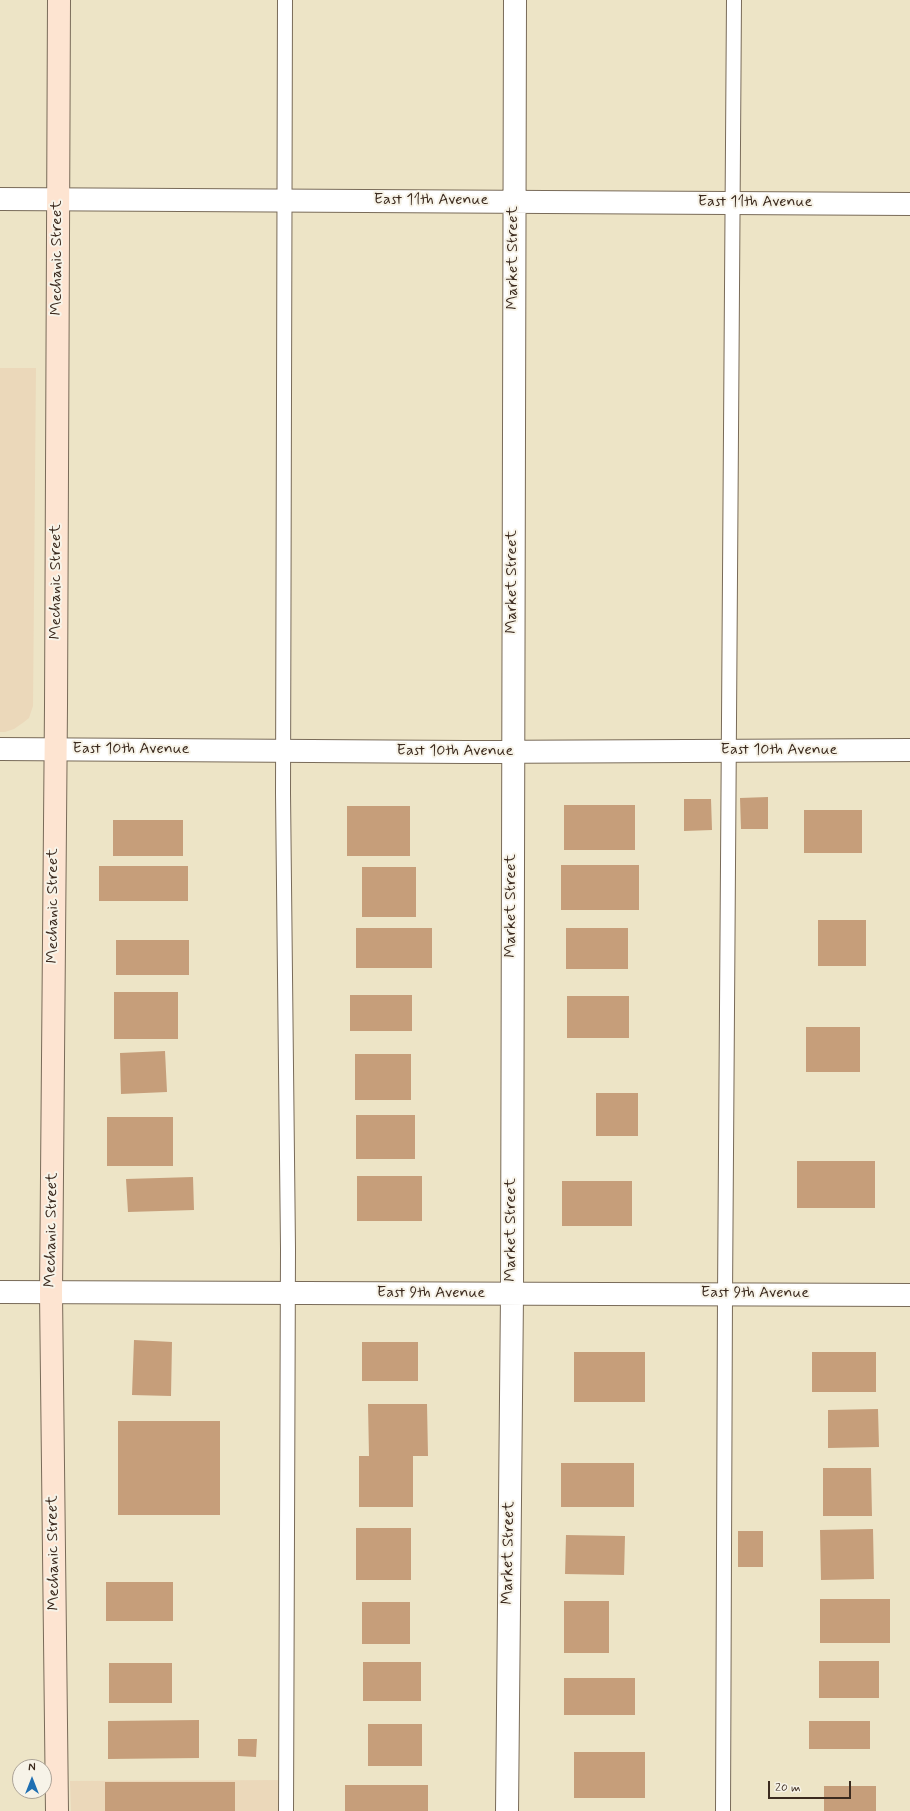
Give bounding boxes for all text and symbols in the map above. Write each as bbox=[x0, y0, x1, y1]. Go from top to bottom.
street label: East 11th Avenue bbox=[374, 191, 488, 211]
street label: East 11th Avenue bbox=[698, 193, 812, 213]
street label: Mechanic Street bbox=[48, 200, 68, 316]
street label: Market Street bbox=[504, 206, 524, 310]
street label: Mechanic Street bbox=[47, 524, 67, 640]
street label: Market Street bbox=[503, 530, 523, 634]
street label: East 10th Avenue bbox=[73, 740, 189, 760]
street label: East 10th Avenue bbox=[721, 741, 837, 761]
street label: East 10th Avenue bbox=[397, 742, 513, 762]
street label: Mechanic Street bbox=[44, 848, 64, 964]
street label: Market Street bbox=[502, 854, 522, 958]
street label: Mechanic Street bbox=[41, 1172, 63, 1288]
street label: Market Street bbox=[502, 1178, 522, 1282]
street label: East 9th Avenue bbox=[377, 1284, 485, 1304]
street label: East 9th Avenue bbox=[701, 1284, 809, 1304]
street label: Mechanic Street bbox=[43, 1495, 65, 1611]
street label: Market Street bbox=[498, 1501, 520, 1605]
north arrow bbox=[12, 1759, 52, 1799]
text: N bbox=[28, 1761, 36, 1775]
scale bar bbox=[770, 1773, 853, 1799]
text: 20 m bbox=[775, 1780, 801, 1796]

